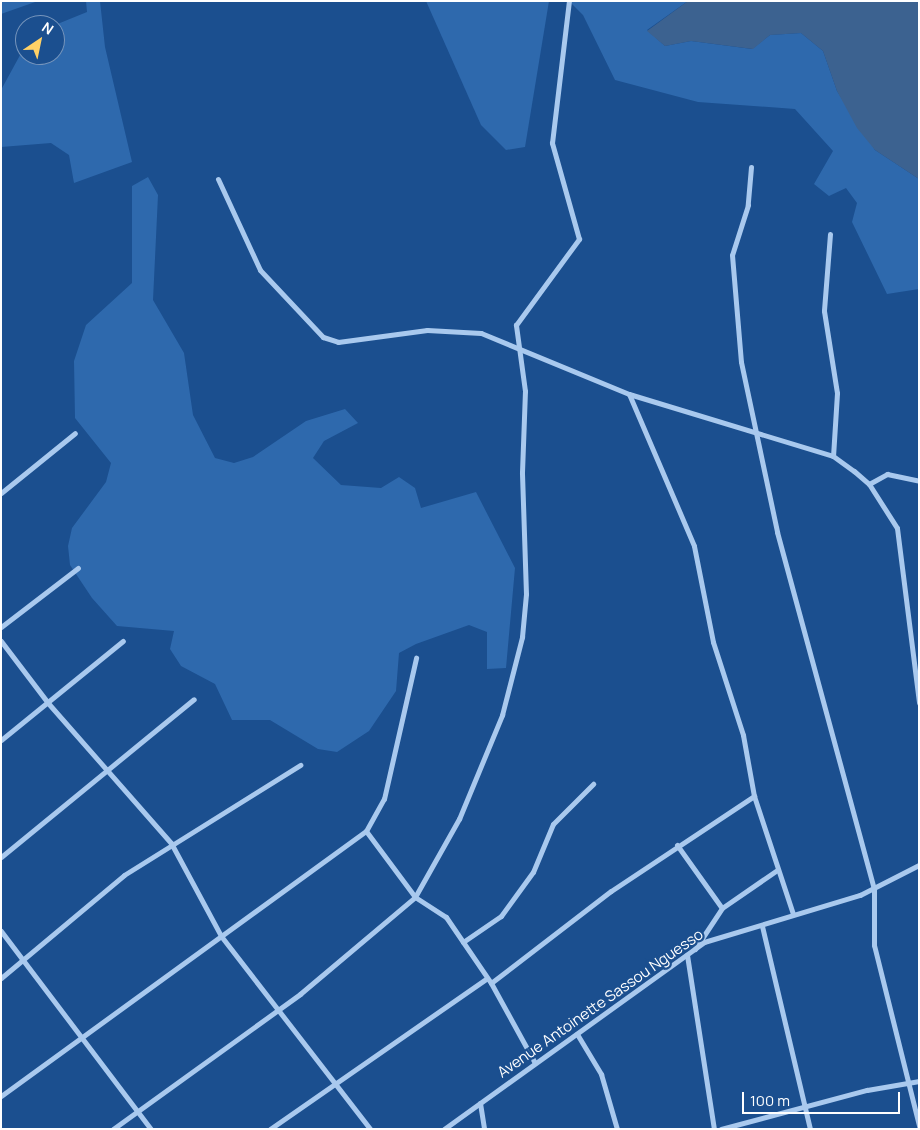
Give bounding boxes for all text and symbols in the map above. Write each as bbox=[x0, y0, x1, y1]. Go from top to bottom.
north arrow bbox=[15, 15, 65, 65]
text: N bbox=[39, 17, 58, 39]
street label: Avenue Antoinette Sassou Nguesso bbox=[494, 925, 706, 1081]
scale bar bbox=[745, 1082, 902, 1114]
text: 100 m bbox=[750, 1090, 790, 1111]

